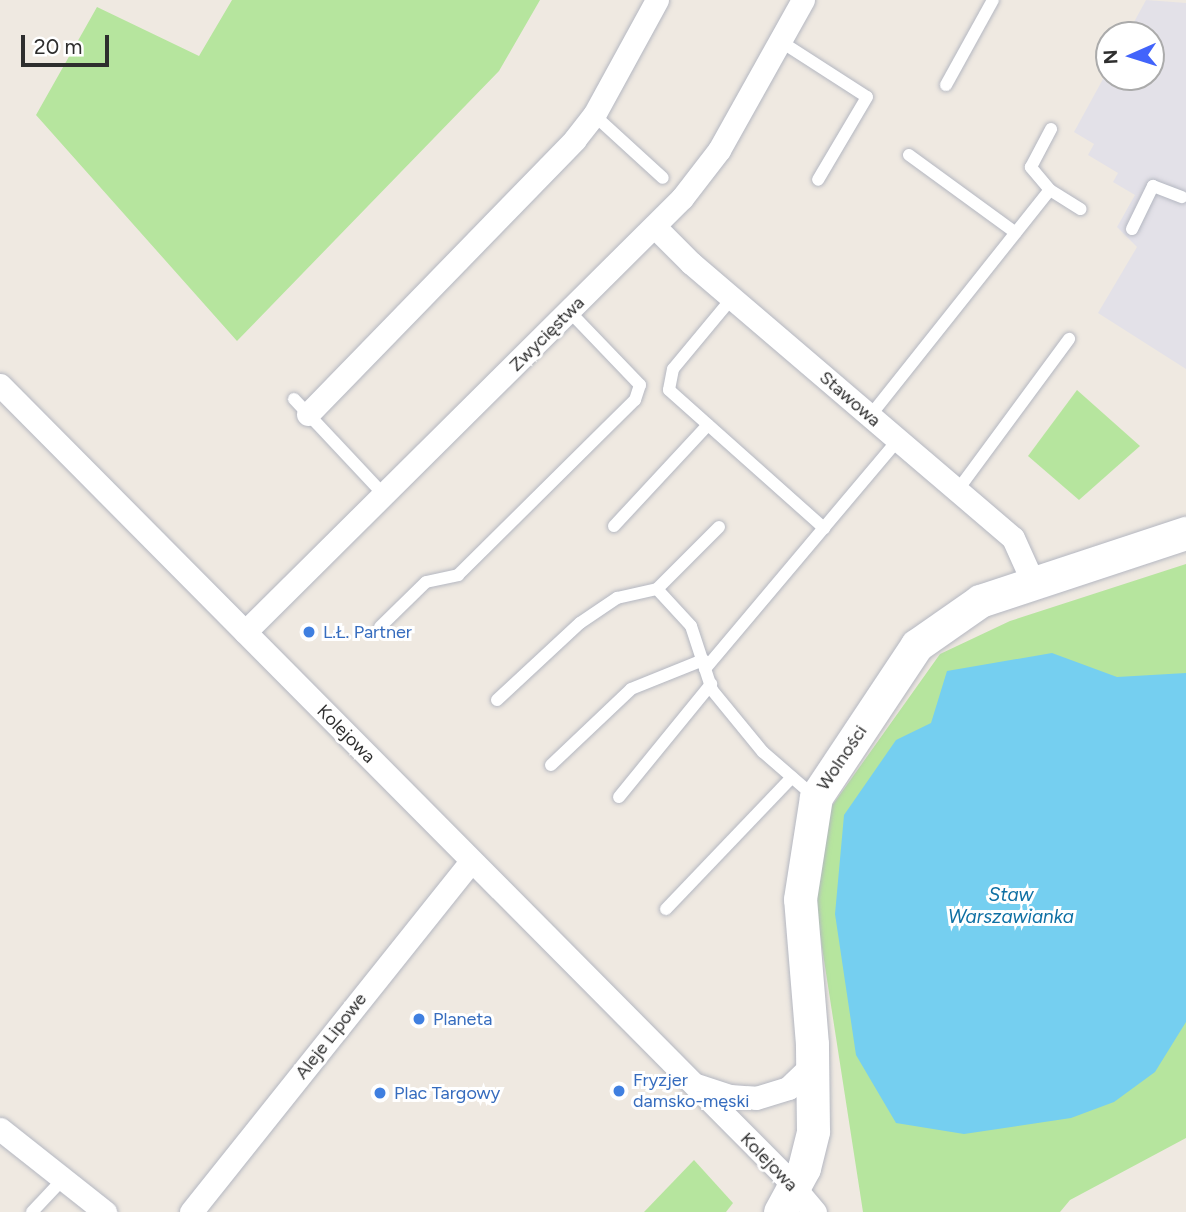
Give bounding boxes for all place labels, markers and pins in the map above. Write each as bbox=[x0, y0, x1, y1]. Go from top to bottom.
place label: L.Ł. Partner bbox=[323, 621, 412, 643]
marker: L.Ł. Partner bbox=[301, 624, 317, 640]
place label: Planeta bbox=[433, 1008, 492, 1030]
marker: Planeta bbox=[411, 1011, 427, 1027]
place label: Fryzjer damsko-męski bbox=[633, 1070, 749, 1112]
place label: Plac Targowy bbox=[394, 1082, 500, 1104]
marker: Fryzjer damsko-męski bbox=[611, 1083, 627, 1099]
marker: Plac Targowy bbox=[372, 1085, 388, 1101]

